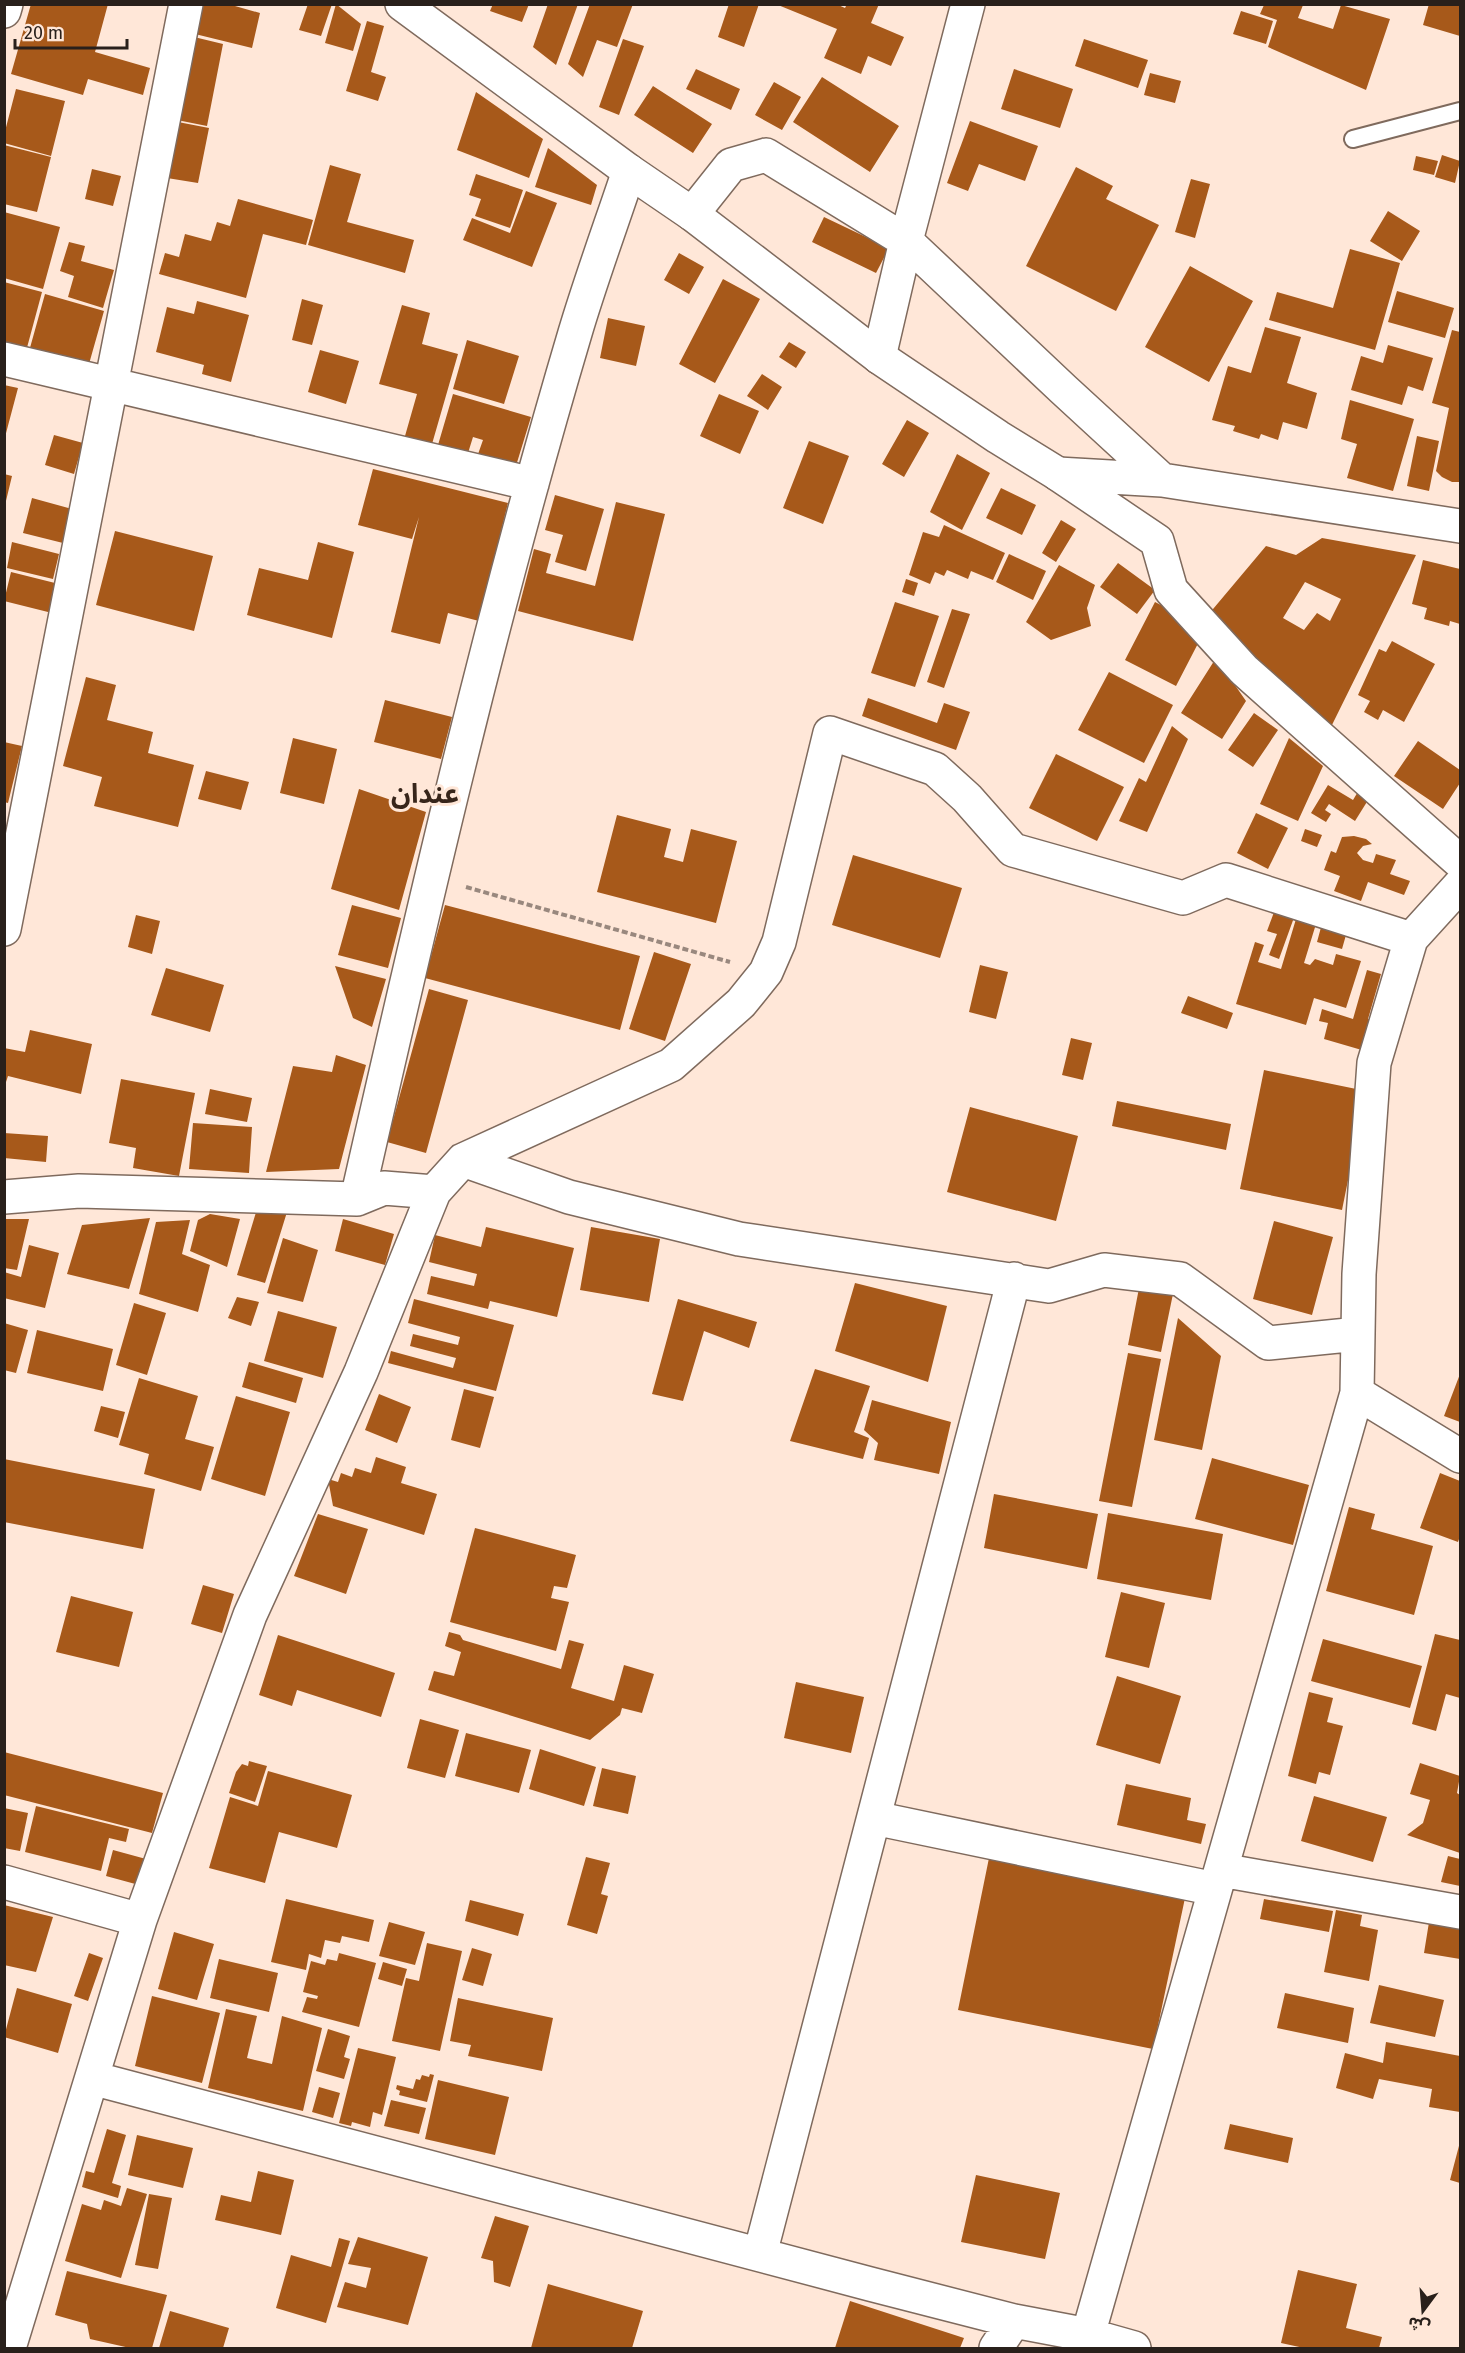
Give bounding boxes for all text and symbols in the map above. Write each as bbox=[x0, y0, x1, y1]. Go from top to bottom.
scale bar bbox=[15, 12, 128, 50]
text: 20 m bbox=[24, 22, 63, 44]
district label: عندان bbox=[391, 778, 459, 810]
north arrow bbox=[1393, 2281, 1453, 2341]
text: ش bbox=[1406, 2313, 1432, 2337]

